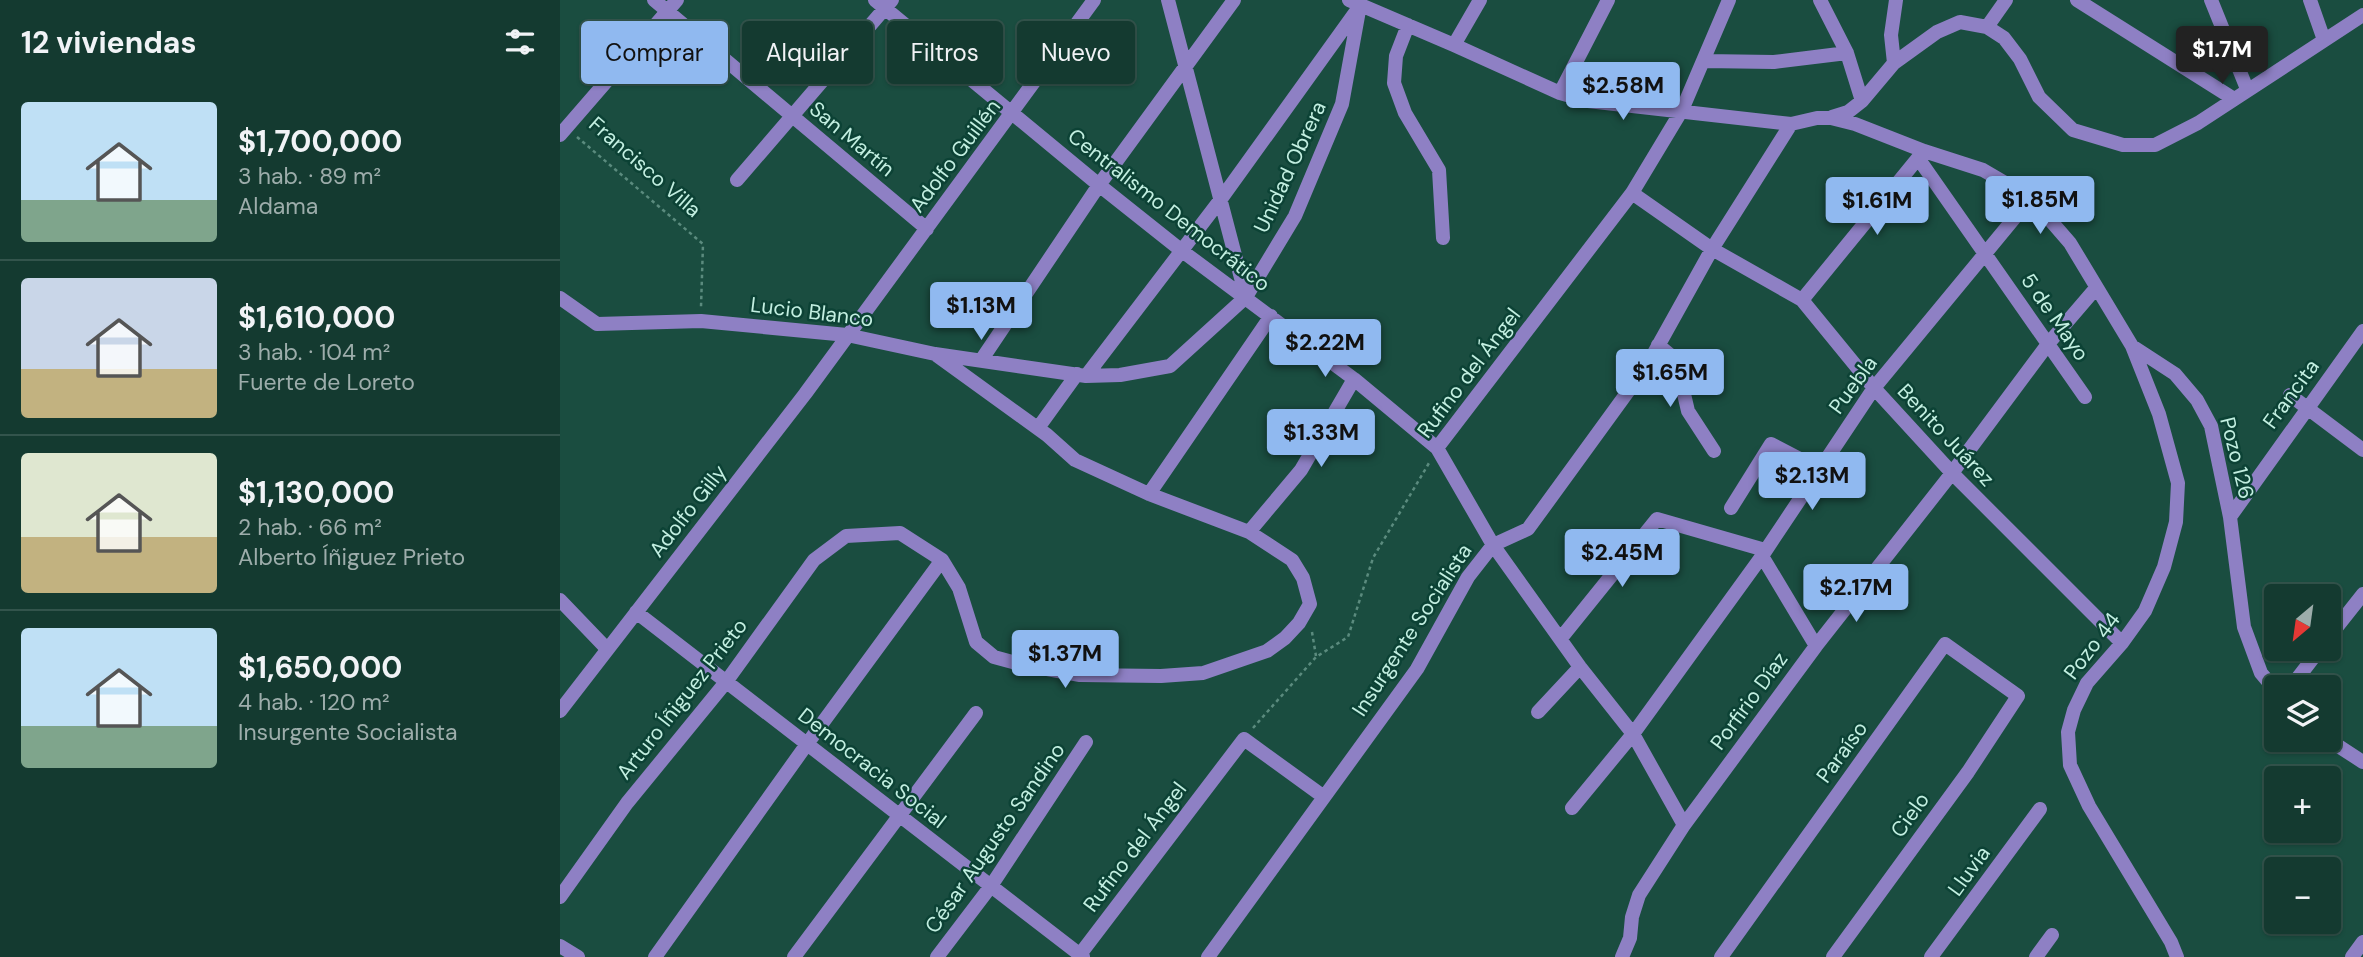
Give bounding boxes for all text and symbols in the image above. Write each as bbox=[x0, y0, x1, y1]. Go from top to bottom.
chip: Comprar bbox=[581, 21, 728, 84]
chip: Alquilar bbox=[742, 21, 873, 84]
chip: Filtros bbox=[887, 21, 1003, 84]
chip: Nuevo bbox=[1017, 21, 1135, 84]
text: 12 viviendas bbox=[21, 23, 196, 62]
icon: filters bbox=[501, 23, 539, 61]
pin: $1.7M bbox=[2173, 27, 2271, 86]
text: $1.7M bbox=[2192, 34, 2252, 64]
pin: $2.58M bbox=[1566, 62, 1680, 122]
text: $2.58M bbox=[1582, 70, 1664, 100]
street label: Adolfo Guillén bbox=[903, 94, 1007, 218]
street label: San Martín bbox=[804, 95, 900, 183]
street label: Unidad Obrera bbox=[1247, 97, 1333, 237]
street label: Francisco Villa bbox=[583, 111, 707, 223]
text: $1,700,000 bbox=[238, 122, 402, 161]
street label: Centralismo Democrático bbox=[1062, 122, 1276, 298]
icon: home bbox=[77, 130, 161, 214]
text: 3 hab. · 89 m² bbox=[238, 161, 381, 191]
pin: $1.85M bbox=[1983, 176, 2097, 236]
pin: $1.61M bbox=[1820, 177, 1934, 237]
text: $1.85M bbox=[2001, 184, 2079, 214]
text: $1.61M bbox=[1842, 185, 1912, 215]
text: Aldama bbox=[238, 191, 318, 221]
street label: 5 de Mayo bbox=[2015, 268, 2095, 366]
pin: $1.13M bbox=[924, 282, 1038, 342]
text: $1.13M bbox=[946, 290, 1016, 320]
street label: Lucio Blanco bbox=[749, 291, 875, 333]
text: $1,610,000 bbox=[238, 298, 395, 337]
street label: Rufino del Ángel bbox=[1411, 302, 1527, 444]
icon: home bbox=[77, 306, 161, 390]
pin: $2.22M bbox=[1268, 320, 1382, 379]
text: $2.22M bbox=[1285, 327, 1365, 357]
text: 3 hab. · 104 m² bbox=[238, 337, 390, 367]
pin: $1.65M bbox=[1613, 350, 1727, 409]
street label: Puebla bbox=[1822, 350, 1884, 420]
street label: Francita bbox=[2256, 354, 2326, 434]
text: $1.65M bbox=[1632, 357, 1708, 387]
text: Fuerte de Loreto bbox=[238, 367, 415, 397]
street label: Benito Juárez bbox=[1891, 378, 2001, 492]
pin: $1.33M bbox=[1264, 410, 1378, 469]
street label: Pozo 126 bbox=[2213, 414, 2261, 502]
text: $1.33M bbox=[1283, 417, 1359, 447]
pin: $2.13M bbox=[1755, 452, 1869, 512]
street label: Adolfo Gilly bbox=[643, 459, 733, 563]
text: $2.13M bbox=[1775, 460, 1849, 490]
text: $1,130,000 bbox=[238, 473, 394, 512]
icon: home bbox=[77, 481, 161, 565]
text: 2 hab. · 66 m² bbox=[238, 512, 382, 542]
pin: $2.45M bbox=[1565, 530, 1679, 589]
text: $2.45M bbox=[1581, 537, 1663, 567]
street label: Insurgente Socialista bbox=[1346, 538, 1478, 722]
text: Alberto Íñiguez Prieto bbox=[238, 542, 465, 572]
pin: $2.17M bbox=[1799, 564, 1913, 624]
text: $2.17M bbox=[1819, 572, 1893, 602]
north arrow bbox=[2264, 584, 2342, 662]
map controls bbox=[2264, 584, 2341, 934]
street label: Pozo 44 bbox=[2058, 607, 2127, 685]
street label: Arturo Íñiguez Prieto bbox=[610, 613, 754, 785]
pin: $1.37M bbox=[1008, 630, 1122, 690]
text: $1.37M bbox=[1028, 638, 1102, 668]
street label: Porfirio Díaz bbox=[1704, 646, 1794, 756]
text: $1,650,000 bbox=[238, 648, 402, 687]
icon: home bbox=[77, 656, 161, 740]
button: layers bbox=[2264, 675, 2341, 752]
text: 4 hab. · 120 m² bbox=[238, 687, 390, 717]
street label: Democracia Social bbox=[792, 701, 952, 835]
street label: Paraíso bbox=[1810, 715, 1874, 789]
text: Insurgente Socialista bbox=[238, 717, 457, 747]
street label: César Augusto Sandino bbox=[919, 737, 1071, 939]
button: + bbox=[2264, 766, 2341, 843]
street label: Rufino del Ángel bbox=[1077, 776, 1193, 918]
street label: Cielo bbox=[1884, 787, 1936, 843]
street label: Lluvia bbox=[1941, 840, 1997, 902]
button: − bbox=[2264, 857, 2341, 934]

